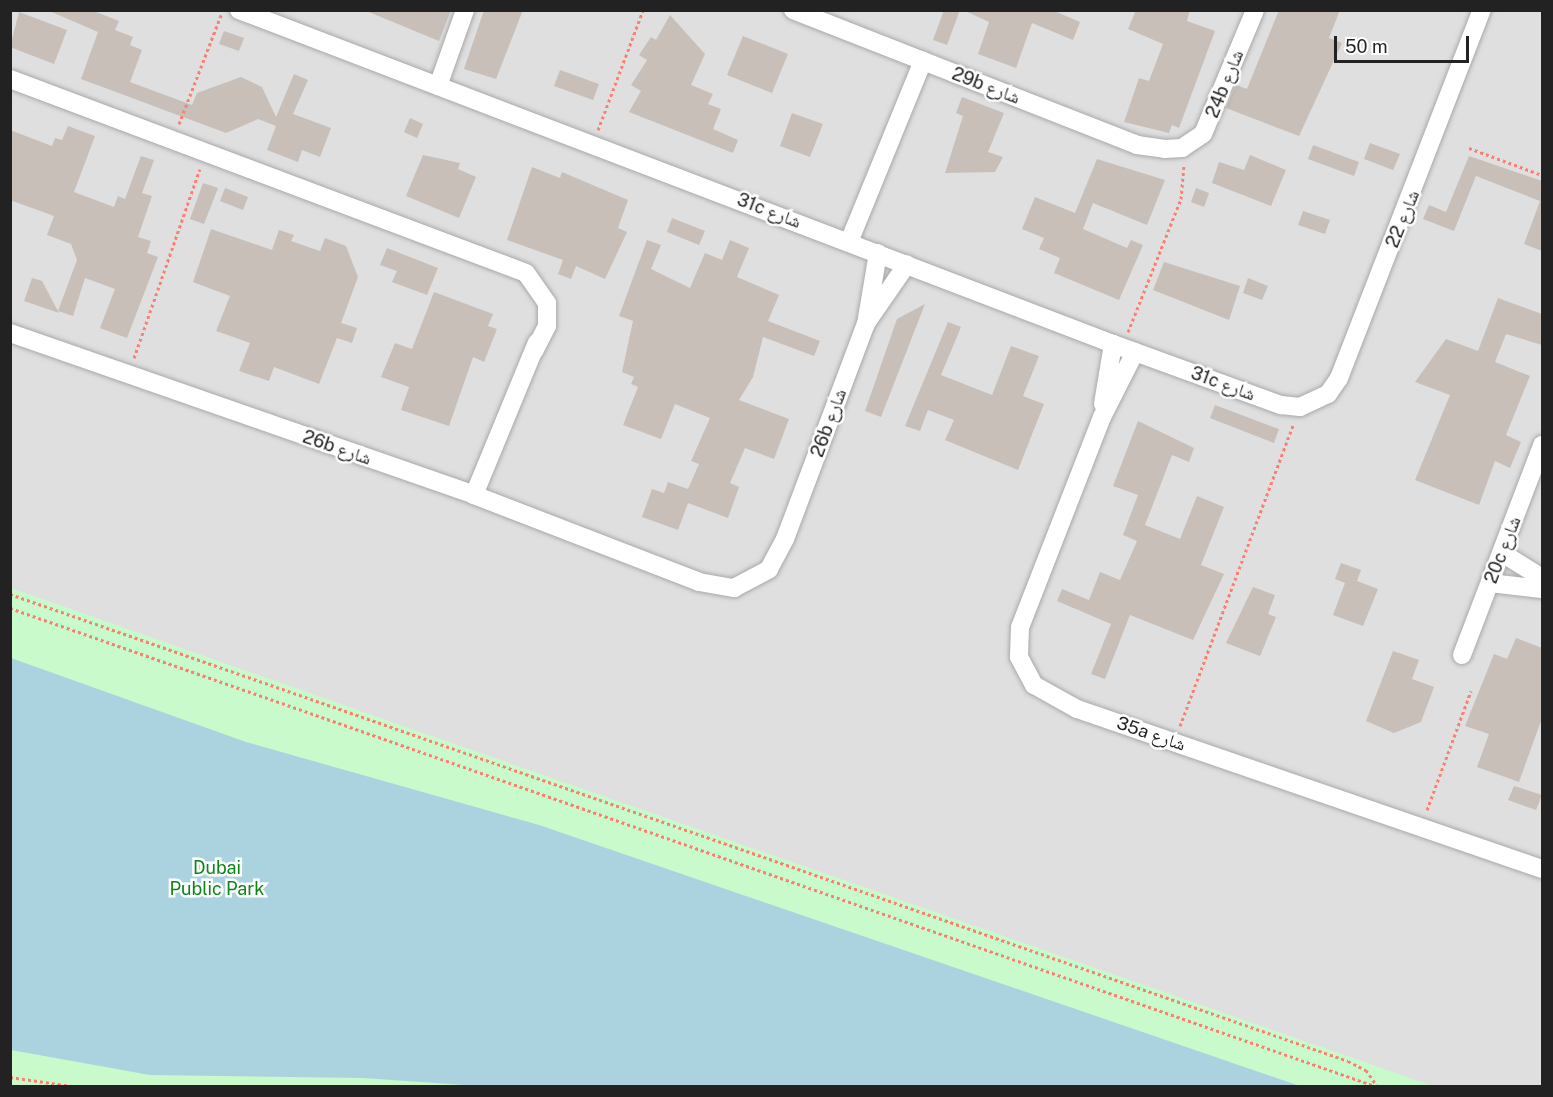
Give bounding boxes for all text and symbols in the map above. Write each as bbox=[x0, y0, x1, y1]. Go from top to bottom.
scale bar bbox=[1337, 24, 1472, 62]
text: 50 m bbox=[1345, 36, 1388, 57]
street label: 24b شارع bbox=[1202, 47, 1248, 121]
street label: 29b شارع bbox=[949, 63, 1023, 109]
street label: شارع 22 bbox=[1382, 187, 1424, 251]
street label: 31c شارع bbox=[734, 189, 804, 233]
street label: 31c شارع bbox=[1188, 362, 1258, 406]
street label: 26b شارع bbox=[807, 386, 851, 460]
street label: 26b شارع bbox=[300, 426, 374, 470]
street label: 20c شارع bbox=[1480, 513, 1526, 587]
street label: 35a شارع bbox=[1114, 712, 1188, 756]
park label: Dubai Public Park bbox=[169, 858, 265, 900]

